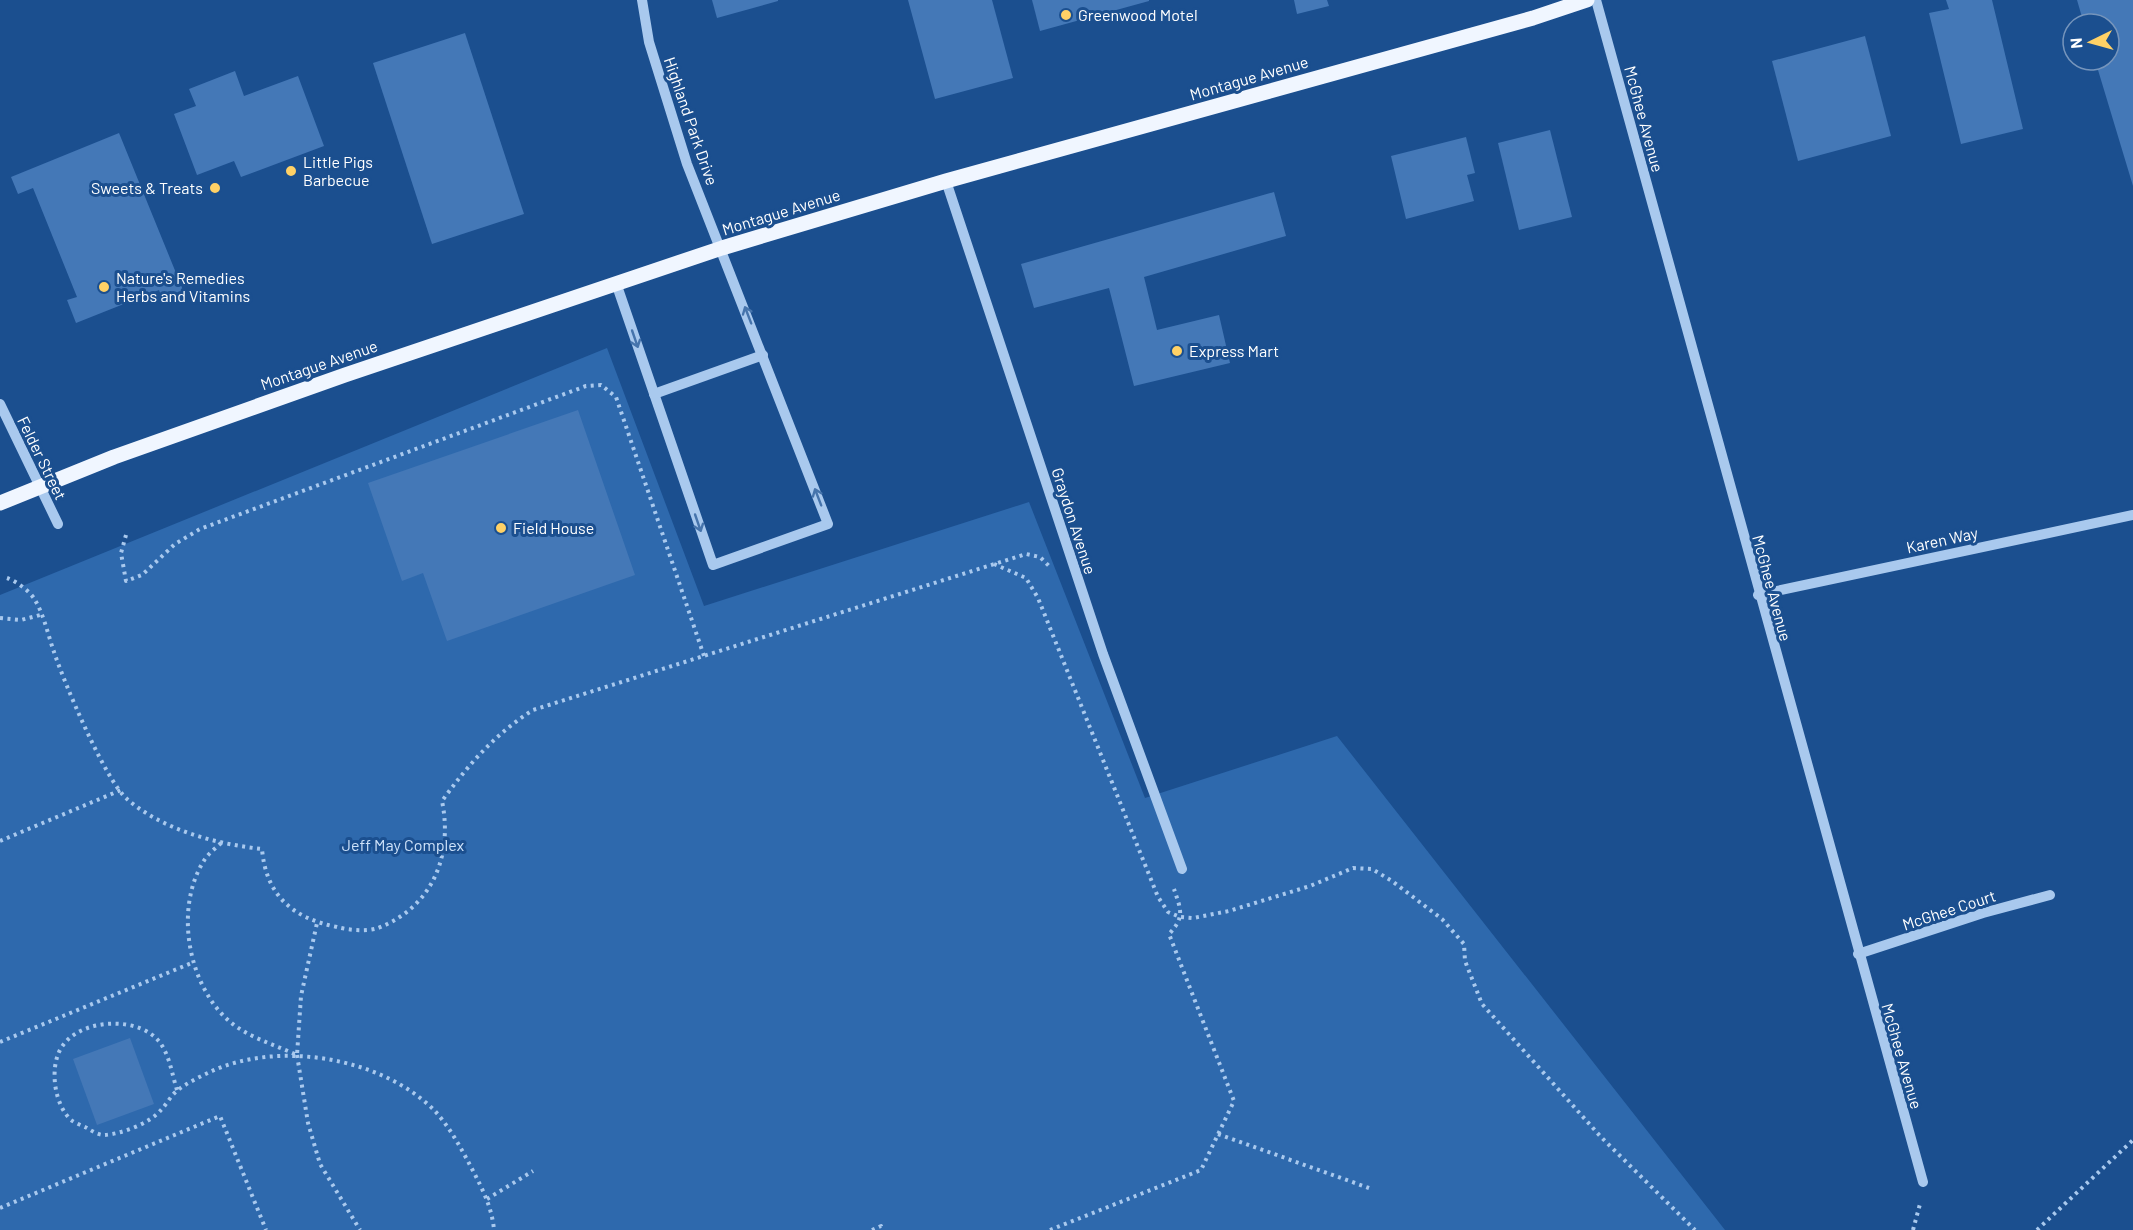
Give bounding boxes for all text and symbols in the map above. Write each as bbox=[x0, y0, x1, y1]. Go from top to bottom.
place label: Greenwood Motel bbox=[1078, 5, 1198, 24]
marker: Greenwood Motel bbox=[1059, 8, 1073, 22]
north arrow bbox=[2061, 12, 2121, 72]
text: N bbox=[2066, 37, 2085, 49]
street label: Montague Avenue bbox=[1187, 52, 1310, 104]
street label: Highland Park Drive bbox=[661, 54, 722, 187]
street label: McGhee Avenue bbox=[1621, 64, 1668, 174]
place label: Little Pigs Barbecue bbox=[303, 152, 373, 189]
marker: Little Pigs Barbecue bbox=[284, 164, 298, 178]
place label: Sweets & Treats bbox=[91, 178, 203, 197]
marker: Sweets & Treats bbox=[208, 181, 222, 195]
street label: Montague Avenue bbox=[720, 185, 842, 239]
place label: Nature's Remedies Herbs and Vitamins bbox=[116, 268, 250, 305]
marker: Nature's Remedies Herbs and Vitamins bbox=[97, 280, 111, 294]
one-way arrow bbox=[741, 306, 752, 325]
one-way arrow bbox=[630, 329, 641, 348]
street label: Montague Avenue bbox=[258, 336, 380, 393]
place label: Express Mart bbox=[1189, 341, 1279, 360]
marker: Express Mart bbox=[1170, 344, 1184, 358]
street label: Felder Street bbox=[14, 413, 71, 503]
street label: Graydon Avenue bbox=[1048, 465, 1101, 577]
one-way arrow bbox=[812, 488, 823, 507]
one-way arrow bbox=[694, 513, 705, 532]
place label: Field House bbox=[513, 518, 594, 537]
marker: Field House bbox=[494, 521, 508, 535]
street label: Karen Way bbox=[1904, 523, 1980, 556]
street label: McGhee Avenue bbox=[1749, 533, 1796, 643]
park label: Jeff May Complex bbox=[342, 835, 465, 854]
street label: McGhee Court bbox=[1900, 885, 1998, 934]
street label: McGhee Avenue bbox=[1878, 1001, 1927, 1111]

